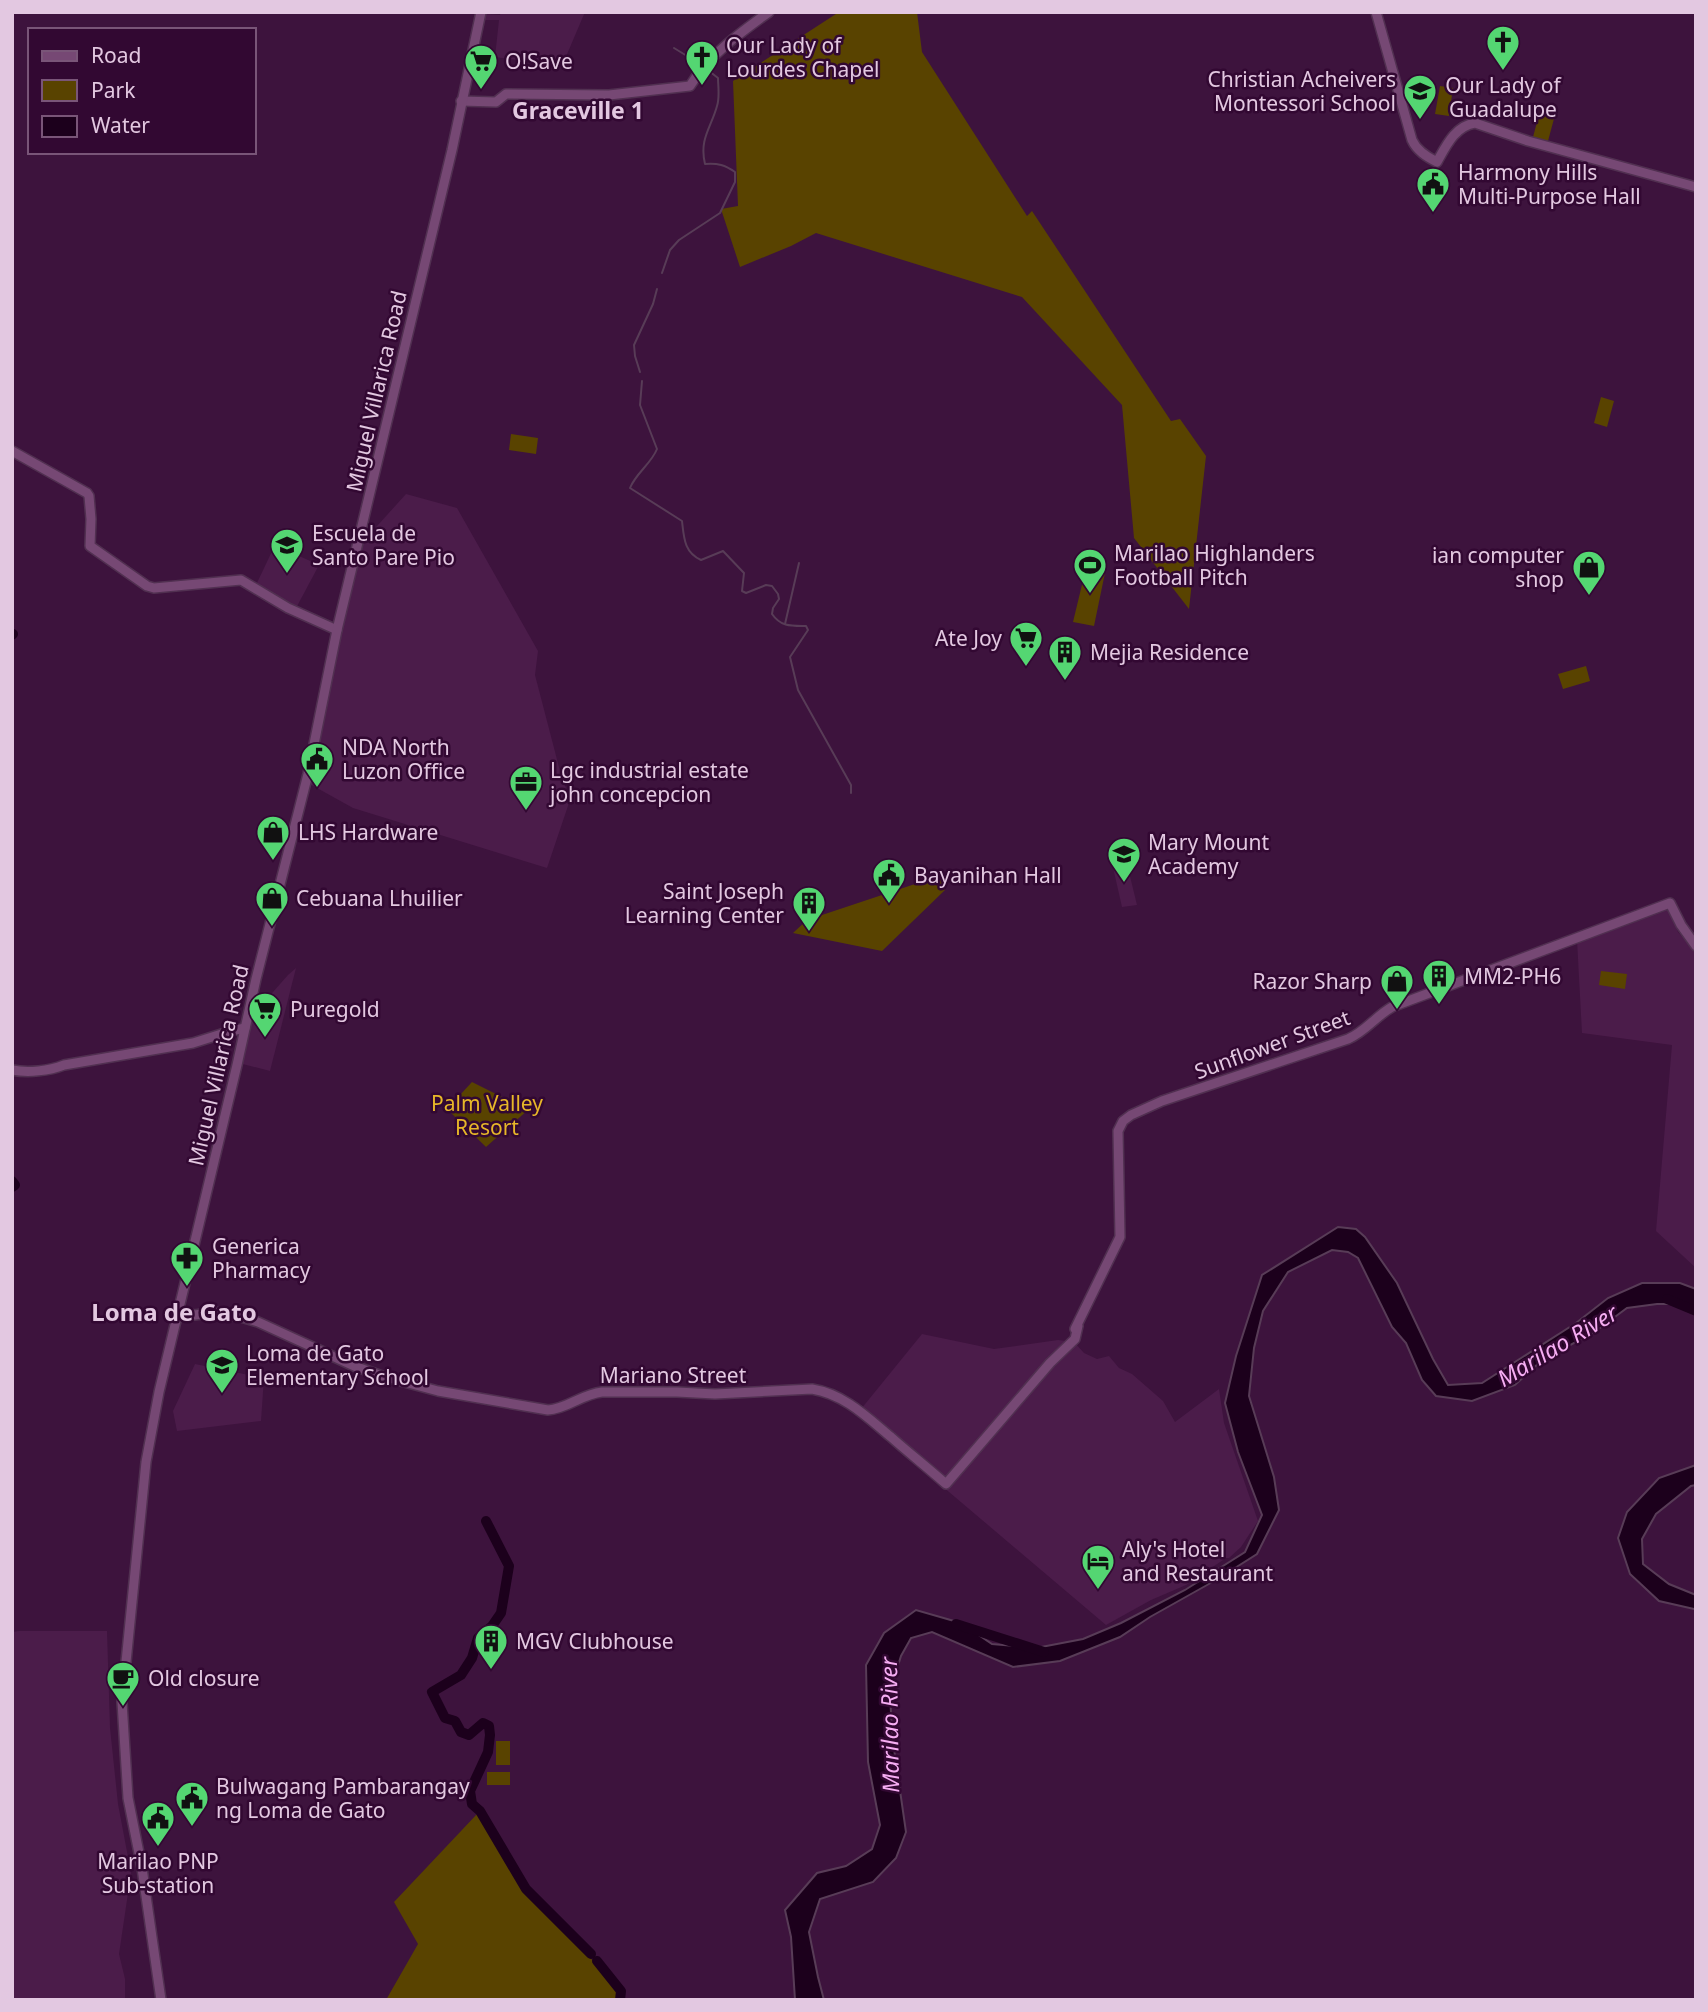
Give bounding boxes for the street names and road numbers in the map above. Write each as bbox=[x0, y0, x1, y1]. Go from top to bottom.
street label: Miguel Villarica Road bbox=[339, 288, 413, 494]
street label: Miguel Villarica Road bbox=[181, 962, 255, 1168]
street label: Sunflower Street bbox=[1190, 1003, 1354, 1085]
street label: Mariano Street bbox=[600, 1361, 747, 1389]

